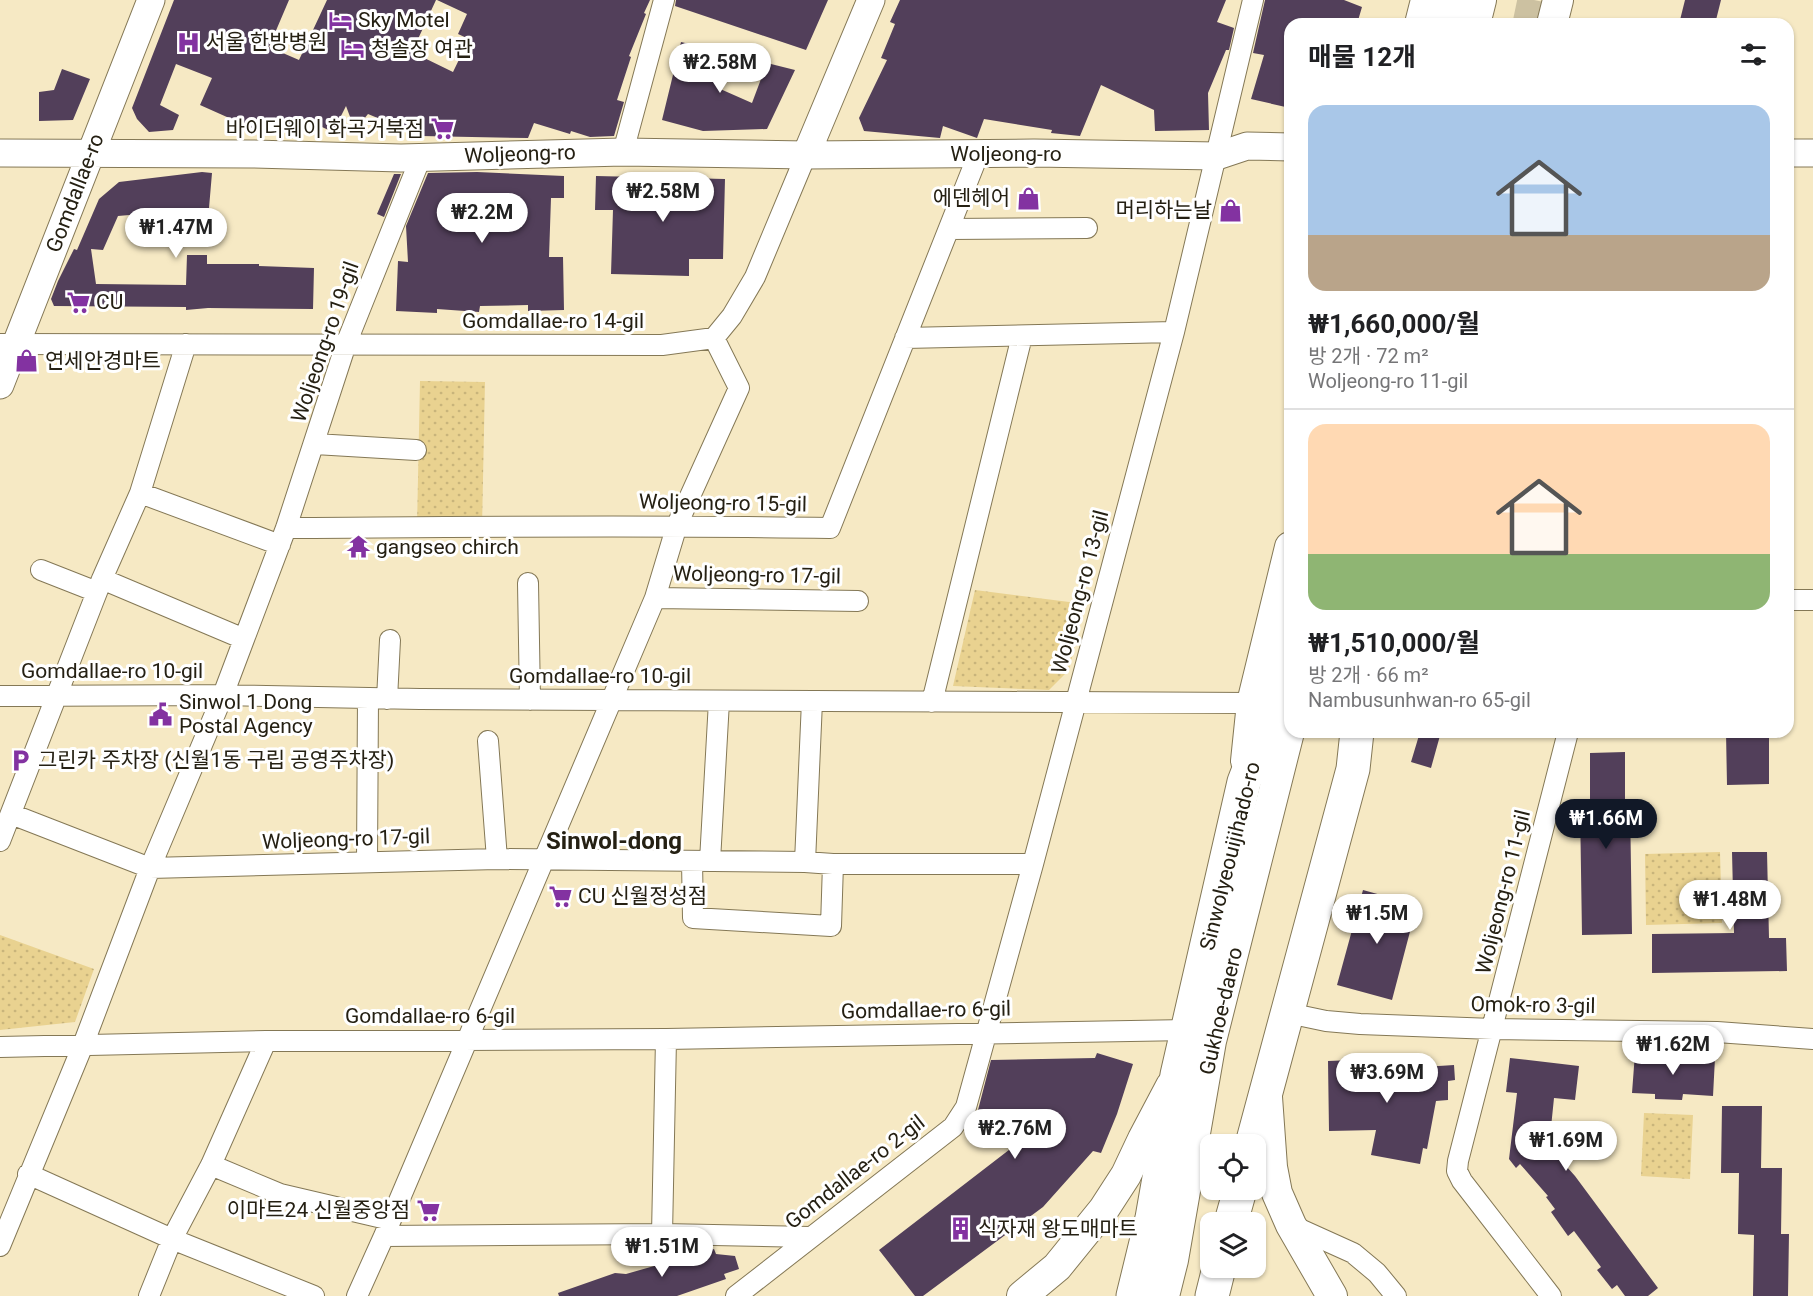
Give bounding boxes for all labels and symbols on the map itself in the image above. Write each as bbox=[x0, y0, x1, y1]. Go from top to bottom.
hotel icon: Sky Motel bbox=[327, 7, 353, 33]
place label: Sky Motel bbox=[358, 8, 450, 32]
hospital icon: 서울 한방병원 bbox=[175, 29, 201, 55]
place label: 서울 한방병원 bbox=[206, 30, 327, 54]
hotel icon: 청솔장 여관 bbox=[340, 36, 366, 62]
place label: 청솔장 여관 bbox=[371, 37, 473, 61]
pin: ₩2.58M bbox=[671, 43, 769, 94]
supermarket icon: 바이더웨이 화곡거북점 bbox=[429, 116, 455, 142]
place label: 바이더웨이 화곡거북점 bbox=[226, 117, 424, 141]
street label: Gomdallae-ro bbox=[41, 130, 109, 256]
street label: Woljeong-ro bbox=[464, 140, 576, 168]
street label: Woljeong-ro bbox=[950, 142, 1062, 166]
pin: ₩2.58M bbox=[614, 172, 712, 223]
shop icon: 에덴헤어 bbox=[1015, 185, 1041, 211]
place label: 에덴헤어 bbox=[933, 186, 1010, 210]
pin: ₩2.2M bbox=[440, 193, 524, 244]
shop icon: 머리하는날 bbox=[1217, 197, 1243, 223]
place label: 머리하는날 bbox=[1115, 198, 1212, 222]
pin: ₩1.47M bbox=[127, 208, 225, 259]
street label: Woljeong-ro 19-gil bbox=[286, 259, 364, 425]
supermarket icon: CU bbox=[65, 289, 91, 315]
place label: CU bbox=[96, 290, 123, 314]
street label: Gomdallae-ro 14-gil bbox=[462, 309, 644, 333]
shop icon: 연세안경마트 bbox=[14, 348, 40, 374]
place label: 연세안경마트 bbox=[45, 349, 161, 373]
street label: Woljeong-ro 15-gil bbox=[639, 490, 807, 516]
street label: Woljeong-ro 13-gil bbox=[1047, 508, 1113, 676]
temple icon: gangseo chirch bbox=[345, 534, 371, 560]
place label: gangseo chirch bbox=[376, 535, 519, 559]
street label: Woljeong-ro 17-gil bbox=[673, 562, 841, 588]
street label: Gomdallae-ro 10-gil bbox=[21, 659, 203, 683]
street label: Gomdallae-ro 10-gil bbox=[509, 664, 691, 688]
place label: Sinwol 1 Dong Postal Agency bbox=[179, 690, 313, 738]
public building icon: Sinwol 1 Dong Postal Agency bbox=[148, 701, 174, 727]
parking icon: 그린카 주차장 (신월1동 구립 공영주차장) bbox=[7, 747, 33, 773]
place label: 그린카 주차장 (신월1동 구립 공영주차장) bbox=[38, 748, 394, 772]
street label: Sinwolyeouijihado-ro bbox=[1195, 759, 1265, 953]
pin: ₩1.66M bbox=[1557, 799, 1655, 850]
street label: Woljeong-ro 11-gil bbox=[1471, 807, 1535, 977]
street label: Woljeong-ro 17-gil bbox=[262, 824, 430, 854]
district label: Sinwol-dong bbox=[546, 827, 682, 855]
pin: ₩1.48M bbox=[1681, 880, 1779, 931]
supermarket icon: CU 신월정성점 bbox=[547, 883, 573, 909]
place label: CU 신월정성점 bbox=[578, 884, 707, 908]
pin: ₩1.5M bbox=[1335, 894, 1419, 945]
street label: Gukhoe-daero bbox=[1195, 945, 1247, 1077]
street label: Omok-ro 3-gil bbox=[1470, 992, 1596, 1018]
street label: Gomdallae-ro 6-gil bbox=[841, 997, 1011, 1023]
street label: Gomdallae-ro 6-gil bbox=[345, 1004, 515, 1028]
pin: ₩1.62M bbox=[1624, 1025, 1722, 1076]
pin: ₩3.69M bbox=[1338, 1053, 1436, 1104]
pin: ₩2.76M bbox=[966, 1109, 1064, 1160]
street label: Gomdallae-ro 2-gil bbox=[781, 1110, 929, 1234]
pin: ₩1.69M bbox=[1517, 1121, 1615, 1172]
supermarket icon: 이마트24 신월중앙점 bbox=[415, 1197, 441, 1223]
place label: 이마트24 신월중앙점 bbox=[227, 1198, 410, 1222]
building icon: 식자재 왕도매마트 bbox=[947, 1216, 973, 1242]
place label: 식자재 왕도매마트 bbox=[978, 1217, 1138, 1241]
pin: ₩1.51M bbox=[613, 1227, 711, 1278]

